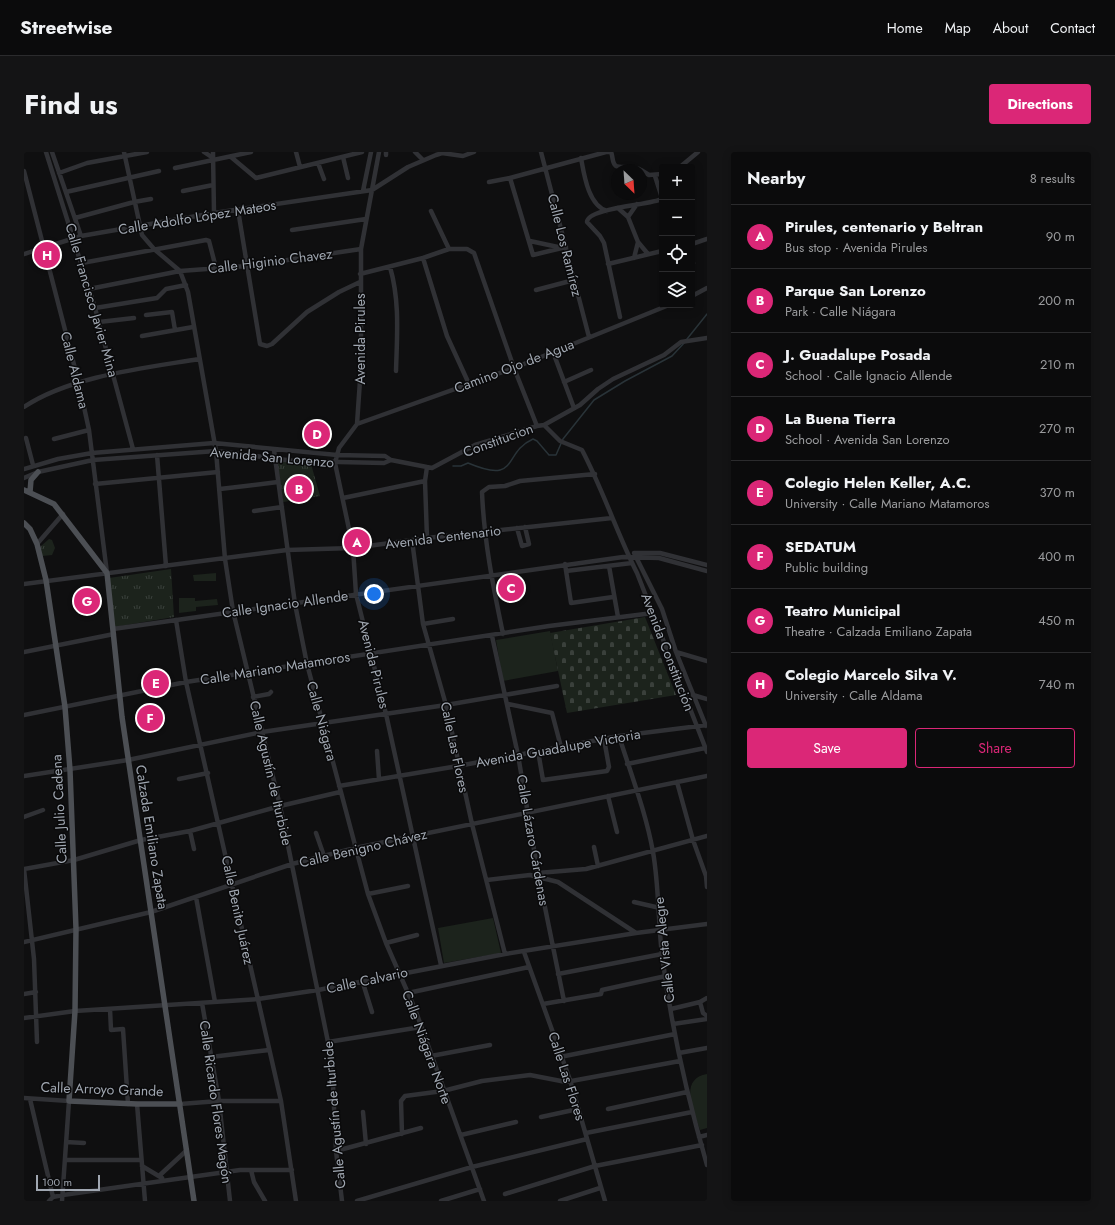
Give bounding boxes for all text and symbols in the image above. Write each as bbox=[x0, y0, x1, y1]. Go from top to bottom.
text: Streetwise bbox=[20, 14, 113, 41]
text: Home bbox=[887, 18, 923, 38]
text: Map bbox=[945, 18, 971, 38]
text: About bbox=[993, 18, 1028, 38]
text: Contact bbox=[1050, 18, 1095, 38]
text: Find us bbox=[24, 84, 118, 125]
button: Directions bbox=[989, 84, 1091, 124]
north arrow bbox=[611, 164, 647, 200]
map controls bbox=[659, 164, 695, 308]
button: + bbox=[659, 164, 695, 200]
text: Nearby bbox=[747, 166, 805, 190]
text: 8 results bbox=[1030, 169, 1075, 188]
street label: Calle Los Ramírez bbox=[543, 192, 588, 299]
street label: Calle Adolfo López Mateos bbox=[117, 195, 278, 239]
button: − bbox=[659, 200, 695, 236]
text: Pirules, centenario y Beltran bbox=[785, 216, 983, 238]
street label: Calle Francisco Javier Mina bbox=[60, 221, 124, 379]
text: A bbox=[755, 227, 765, 246]
text: 90 m bbox=[1046, 227, 1075, 246]
button: locate bbox=[659, 236, 695, 272]
text: Bus stop · Avenida Pirules bbox=[785, 238, 927, 257]
pin: H bbox=[34, 240, 60, 270]
street label: Calle Higinio Chavez bbox=[207, 243, 334, 279]
button: layers bbox=[659, 272, 695, 308]
text: Parque San Lorenzo bbox=[785, 280, 926, 302]
text: B bbox=[756, 291, 764, 310]
text: 200 m bbox=[1038, 291, 1075, 310]
street label: Avenida Pirules bbox=[350, 293, 370, 385]
text: Park · Calle Niágara bbox=[785, 302, 896, 321]
street label: Calle Aldama bbox=[56, 329, 94, 411]
street label: Camino Ojo de Agua bbox=[451, 334, 577, 398]
text: J. Guadalupe Posada bbox=[785, 344, 931, 366]
text: C bbox=[755, 355, 765, 374]
text: 210 m bbox=[1040, 355, 1075, 374]
text: School · Calle Ignacio Allende bbox=[785, 366, 952, 385]
text: La Buena Tierra bbox=[785, 408, 895, 430]
street label: Constitucion bbox=[460, 418, 536, 462]
pin: D bbox=[304, 419, 330, 449]
text: D bbox=[755, 419, 765, 438]
text: 270 m bbox=[1039, 419, 1075, 438]
text: School · Avenida San Lorenzo bbox=[785, 430, 950, 449]
street label: Avenida San Lorenzo bbox=[209, 442, 335, 472]
text: Colegio Helen Keller, A.C. bbox=[785, 472, 971, 494]
pin: B bbox=[286, 474, 312, 504]
text: E bbox=[756, 483, 764, 502]
text: 370 m bbox=[1039, 483, 1075, 502]
text: University · Calle Mariano Matamoros bbox=[785, 494, 990, 513]
street label: Avenida Centenario bbox=[384, 520, 502, 554]
pin: A bbox=[344, 527, 370, 557]
text: SEDATUM bbox=[785, 536, 856, 558]
text: F bbox=[756, 547, 764, 566]
text: 400 m bbox=[1038, 547, 1075, 566]
text: Public building bbox=[785, 558, 868, 577]
pin: C bbox=[498, 573, 524, 603]
your location bbox=[364, 584, 384, 604]
street label: Calle Ignacio Allende bbox=[221, 585, 349, 623]
pin: G bbox=[74, 586, 100, 616]
street label: Avenida Constitución bbox=[636, 590, 700, 714]
text: Teatro Municipal bbox=[785, 600, 900, 622]
text: G bbox=[755, 611, 765, 630]
text: 450 m bbox=[1038, 611, 1075, 630]
street label: Avenida Pirules bbox=[353, 617, 395, 711]
text: Theatre · Calzada Emiliano Zapata bbox=[785, 622, 972, 641]
street label: Calle Mariano Matamoros bbox=[199, 646, 352, 690]
text: Colegio Marcelo Silva V. bbox=[785, 664, 957, 686]
pin: E bbox=[143, 668, 169, 698]
text: H bbox=[755, 675, 765, 694]
text: 740 m bbox=[1039, 675, 1075, 694]
street label: Calle Niágara bbox=[302, 679, 342, 763]
text: University · Calle Aldama bbox=[785, 686, 923, 705]
street label: Calle Agustín de Iturbide bbox=[245, 699, 297, 847]
street label: Calle Las Flores bbox=[436, 700, 474, 795]
pin: F bbox=[137, 703, 163, 733]
street label: Avenida Guadalupe Victoria bbox=[474, 724, 642, 772]
button: Save bbox=[747, 728, 907, 768]
button: Share bbox=[915, 728, 1075, 768]
street label: Calle Julio Cadena bbox=[46, 754, 72, 864]
street label: Calzada Emiliano Zapata bbox=[131, 763, 173, 911]
street label: Calle Lázaro Cárdenas bbox=[512, 773, 554, 908]
street label: Calle Benigno Chávez bbox=[297, 823, 429, 872]
street label: Calle Benito Juárez bbox=[217, 854, 259, 967]
street label: Calle Vista Alegre bbox=[648, 896, 680, 1004]
street label: Calle Calvario bbox=[324, 962, 410, 998]
street label: Calle Niágara Norte bbox=[397, 987, 457, 1107]
street label: Calle Ricardo Flores Magón bbox=[195, 1019, 237, 1185]
street label: Calle Las Flores bbox=[543, 1029, 591, 1123]
street label: Calle Agustín de Iturbide bbox=[318, 1040, 350, 1190]
street label: Calle Arroyo Grande bbox=[40, 1077, 164, 1101]
scale bar bbox=[36, 1173, 100, 1192]
text: 100 m bbox=[42, 1174, 72, 1190]

